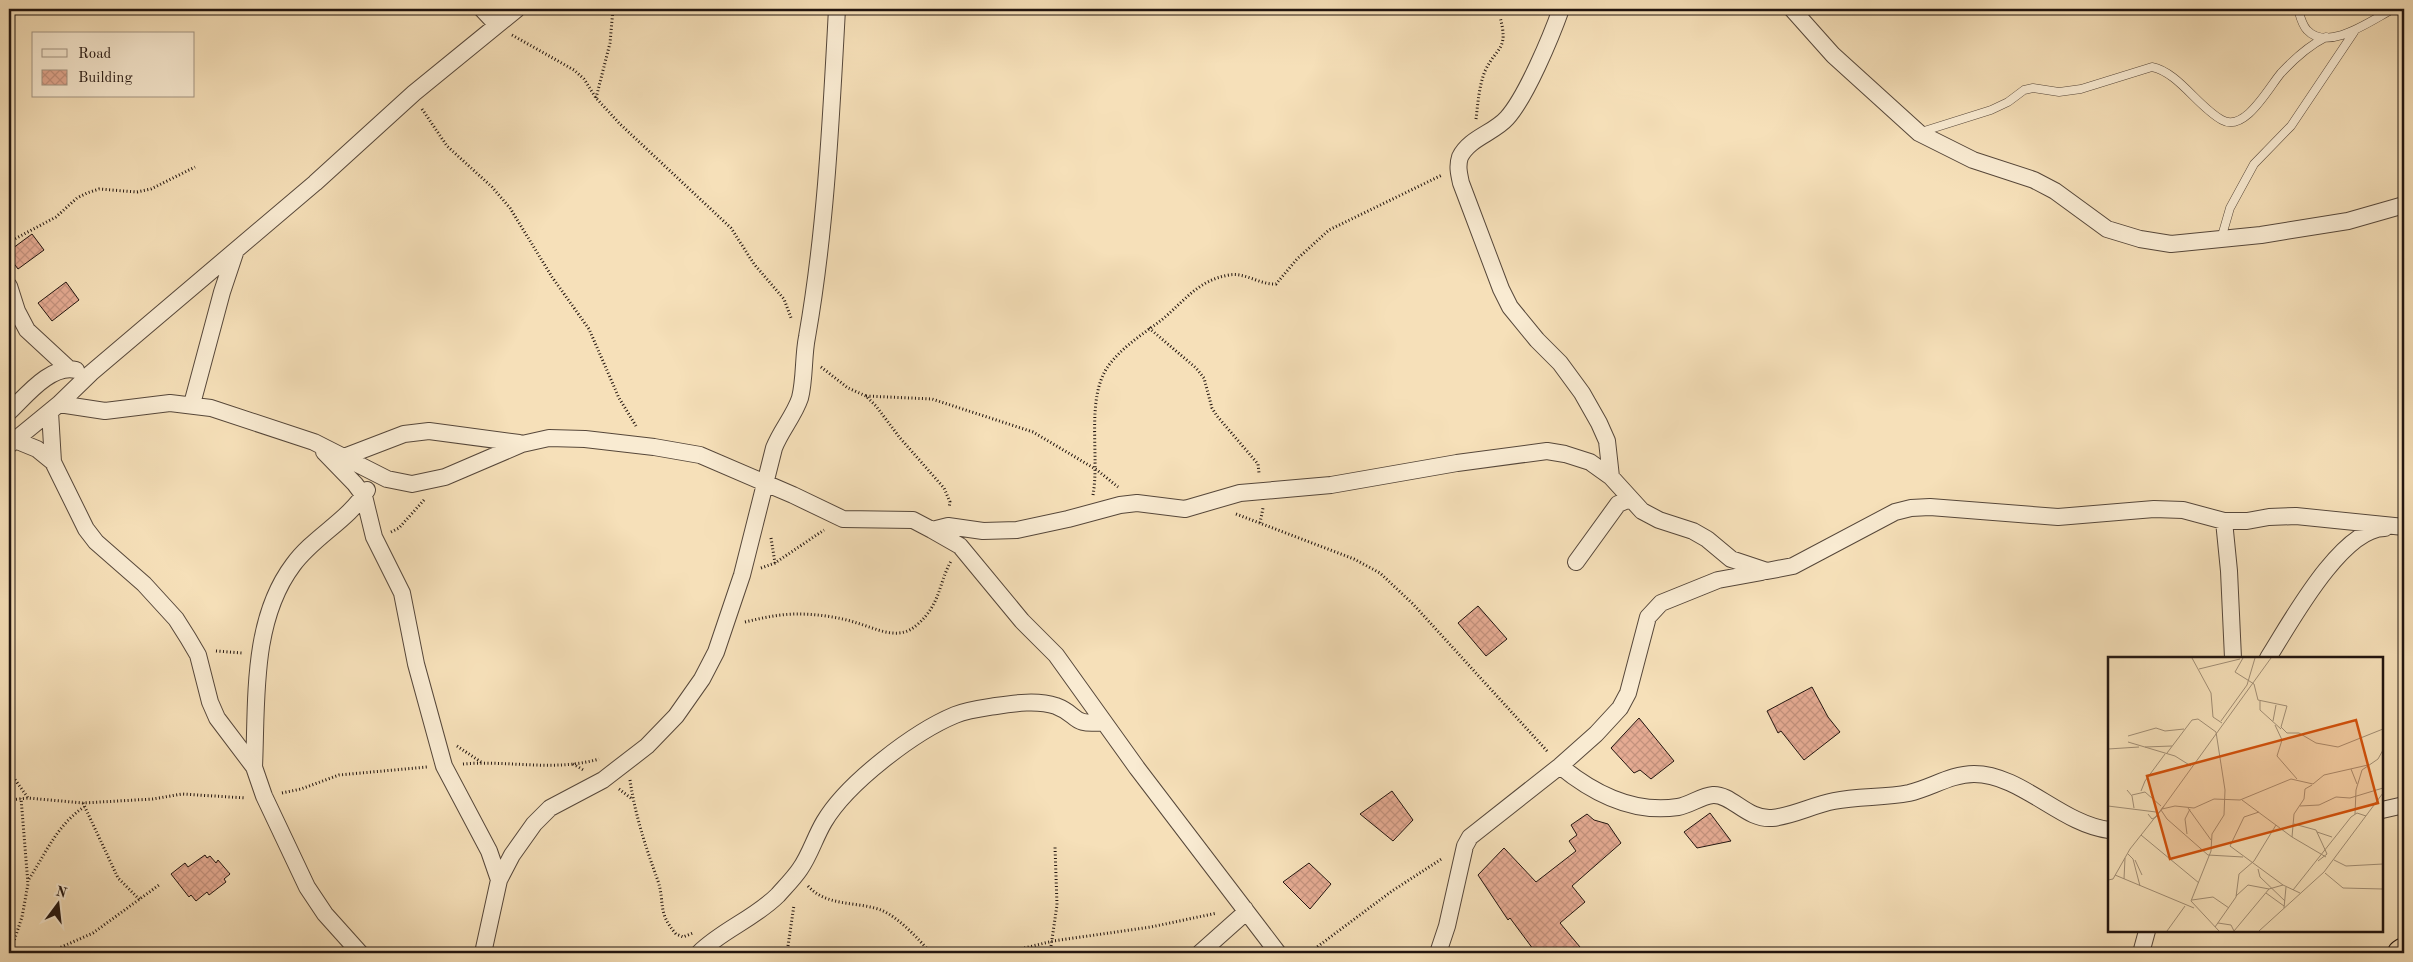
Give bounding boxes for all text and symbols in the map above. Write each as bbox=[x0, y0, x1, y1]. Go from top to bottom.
legend bbox=[32, 32, 195, 98]
text: Road bbox=[78, 47, 112, 62]
text: Building bbox=[78, 71, 133, 86]
inset map bbox=[2108, 657, 2383, 932]
north arrow bbox=[32, 880, 82, 930]
text: N bbox=[54, 884, 68, 901]

